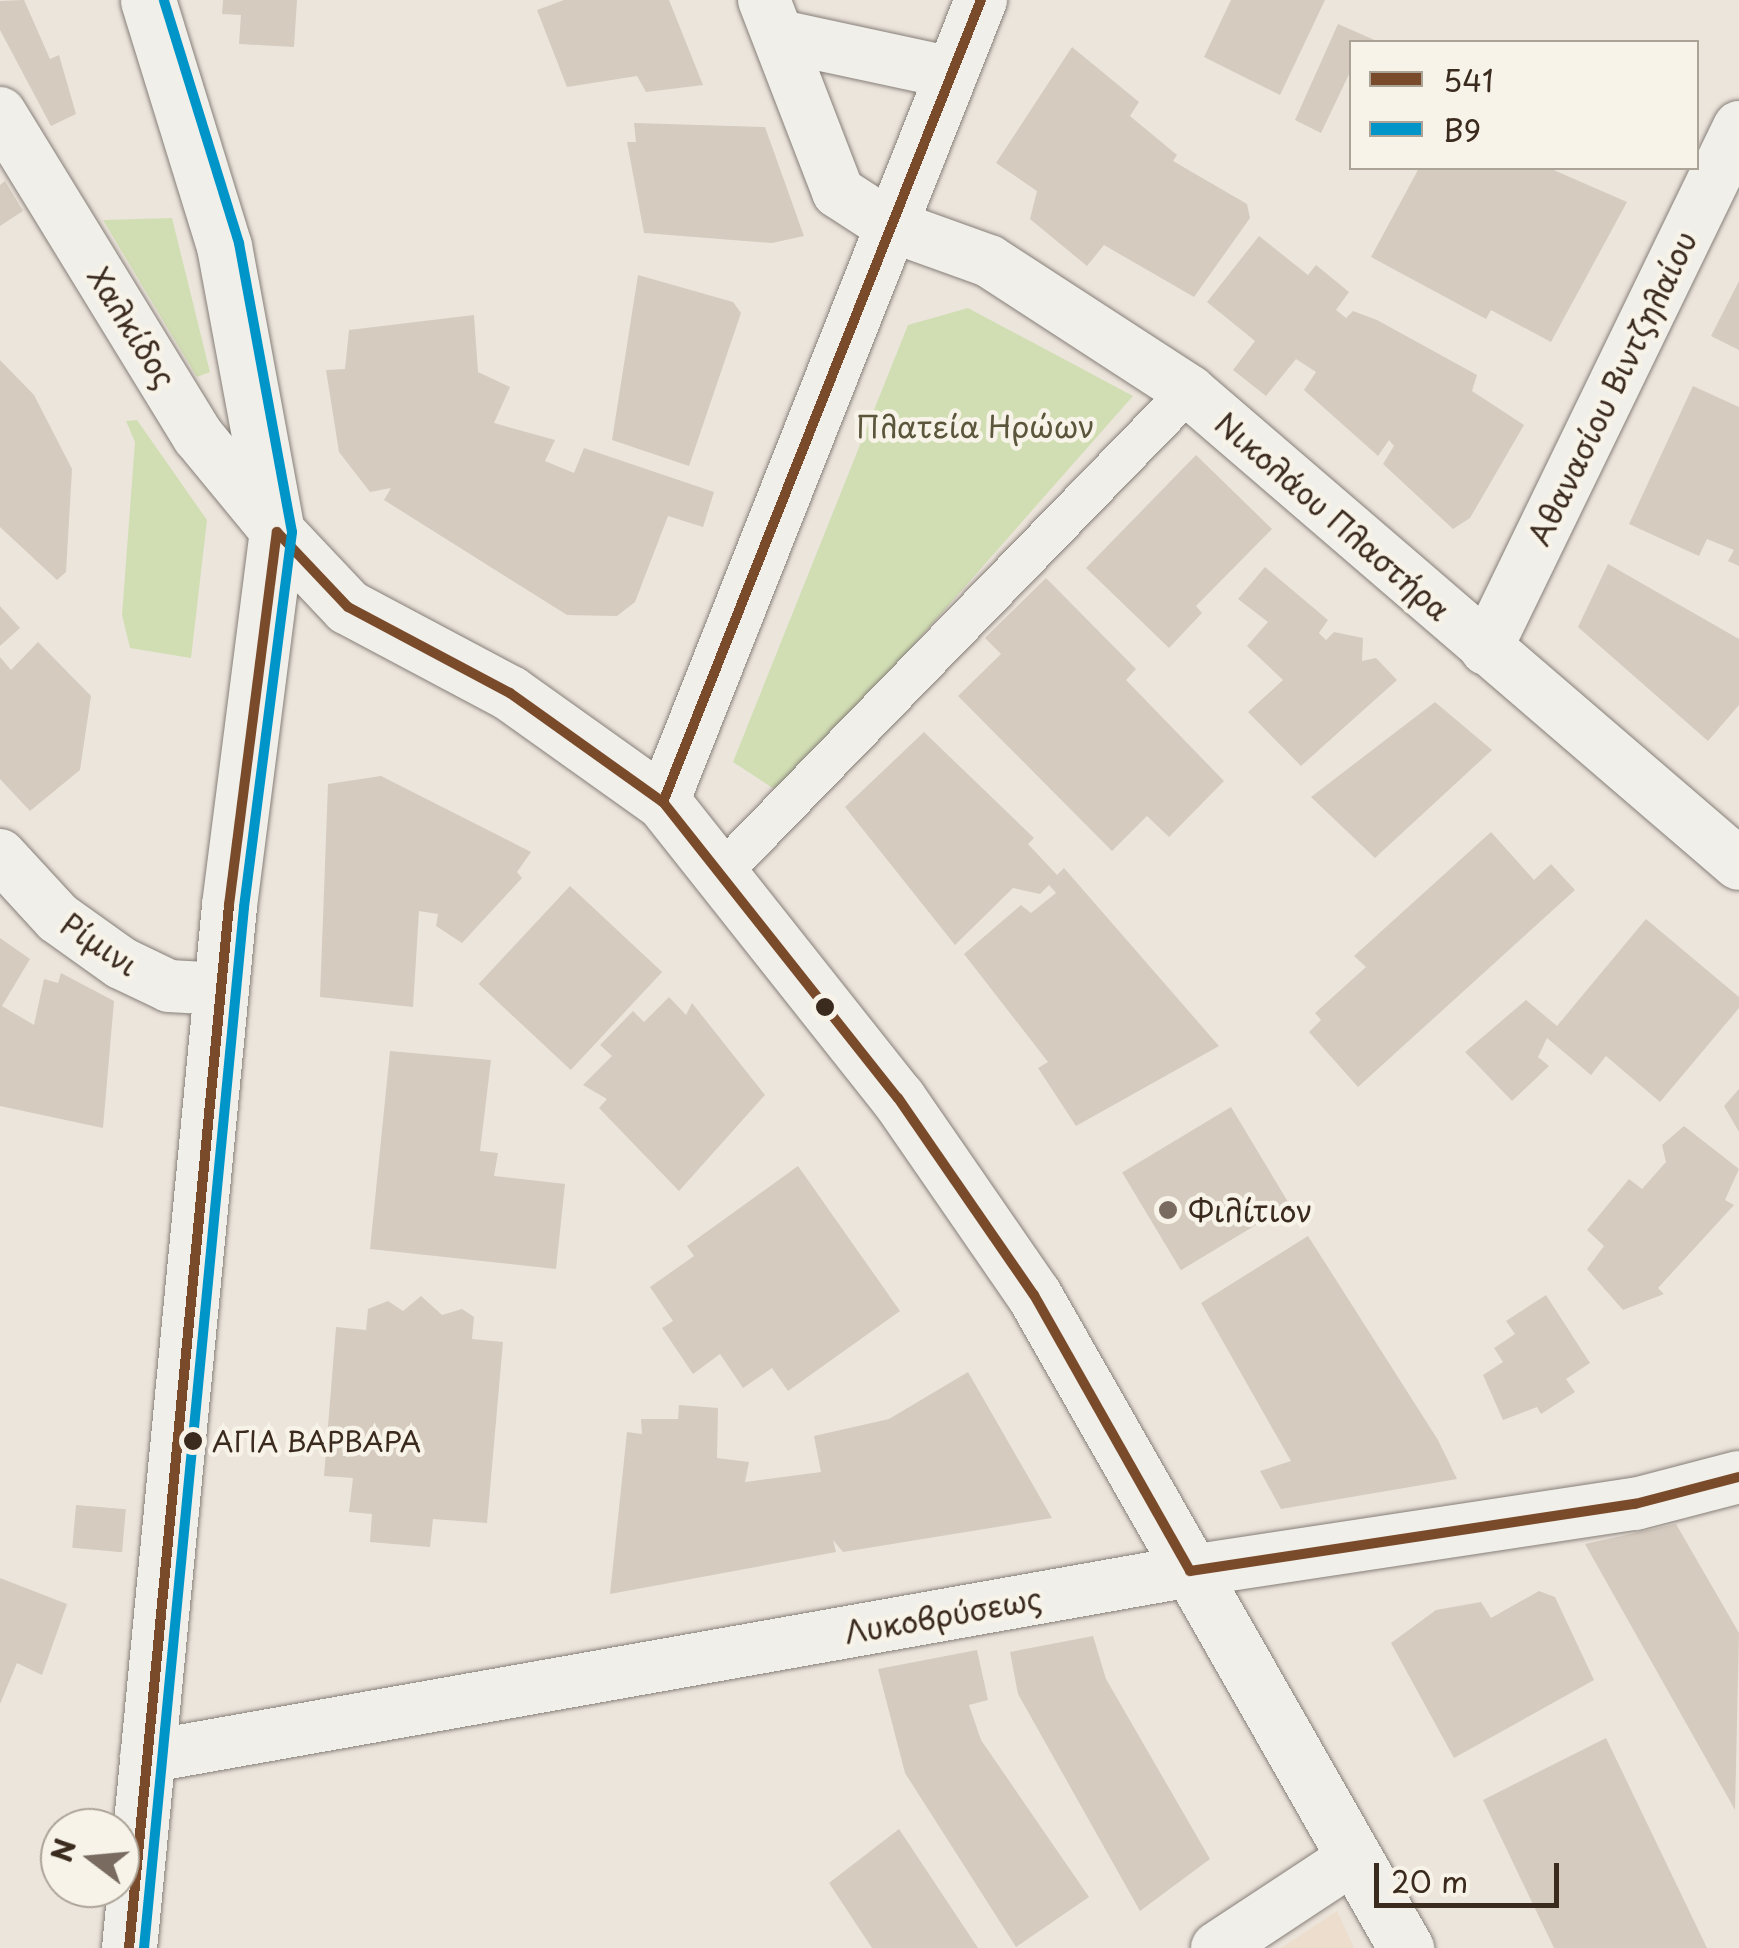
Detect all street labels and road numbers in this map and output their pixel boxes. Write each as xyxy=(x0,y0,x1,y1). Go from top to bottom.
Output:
street label: Αθανασίου Βιντζηλαίου xyxy=(1520,225,1704,551)
street label: Χαλκίδος xyxy=(81,260,183,394)
street label: Νικολάου Πλαστήρα xyxy=(1208,404,1458,628)
street label: Ρίμινι xyxy=(55,905,145,983)
street label: Λυκοβρύσεως xyxy=(841,1580,1045,1650)

